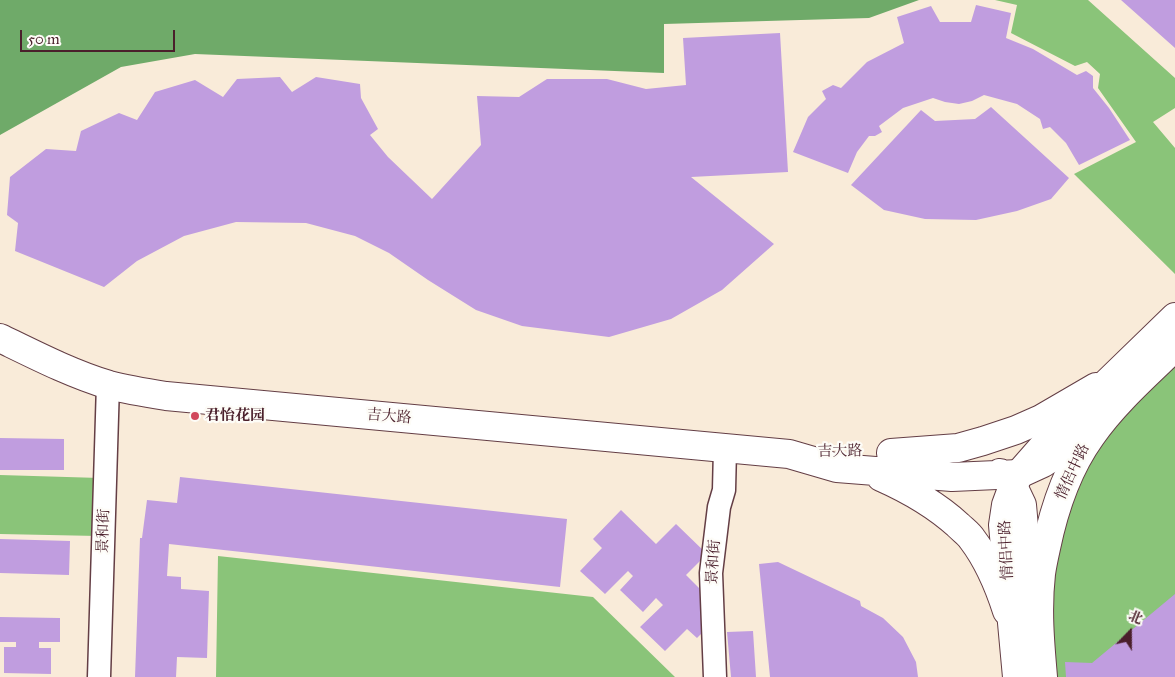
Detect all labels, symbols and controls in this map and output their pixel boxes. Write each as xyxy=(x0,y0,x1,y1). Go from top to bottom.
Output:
scale bar xyxy=(22,20,178,52)
text: 50 m xyxy=(28,30,60,48)
street label: 吉大路 xyxy=(366,406,412,428)
place label: 君怡花园 xyxy=(205,407,265,425)
marker: 君怡花园 xyxy=(189,410,201,422)
street label: 情侶中路 xyxy=(1052,441,1094,503)
street label: 吉大路 xyxy=(817,443,863,461)
street label: 景和街 xyxy=(94,508,114,554)
street label: 情侣中路 xyxy=(996,520,1018,580)
street label: 景和街 xyxy=(703,539,725,585)
north arrow xyxy=(1105,607,1155,657)
text: 北 xyxy=(1126,607,1145,628)

